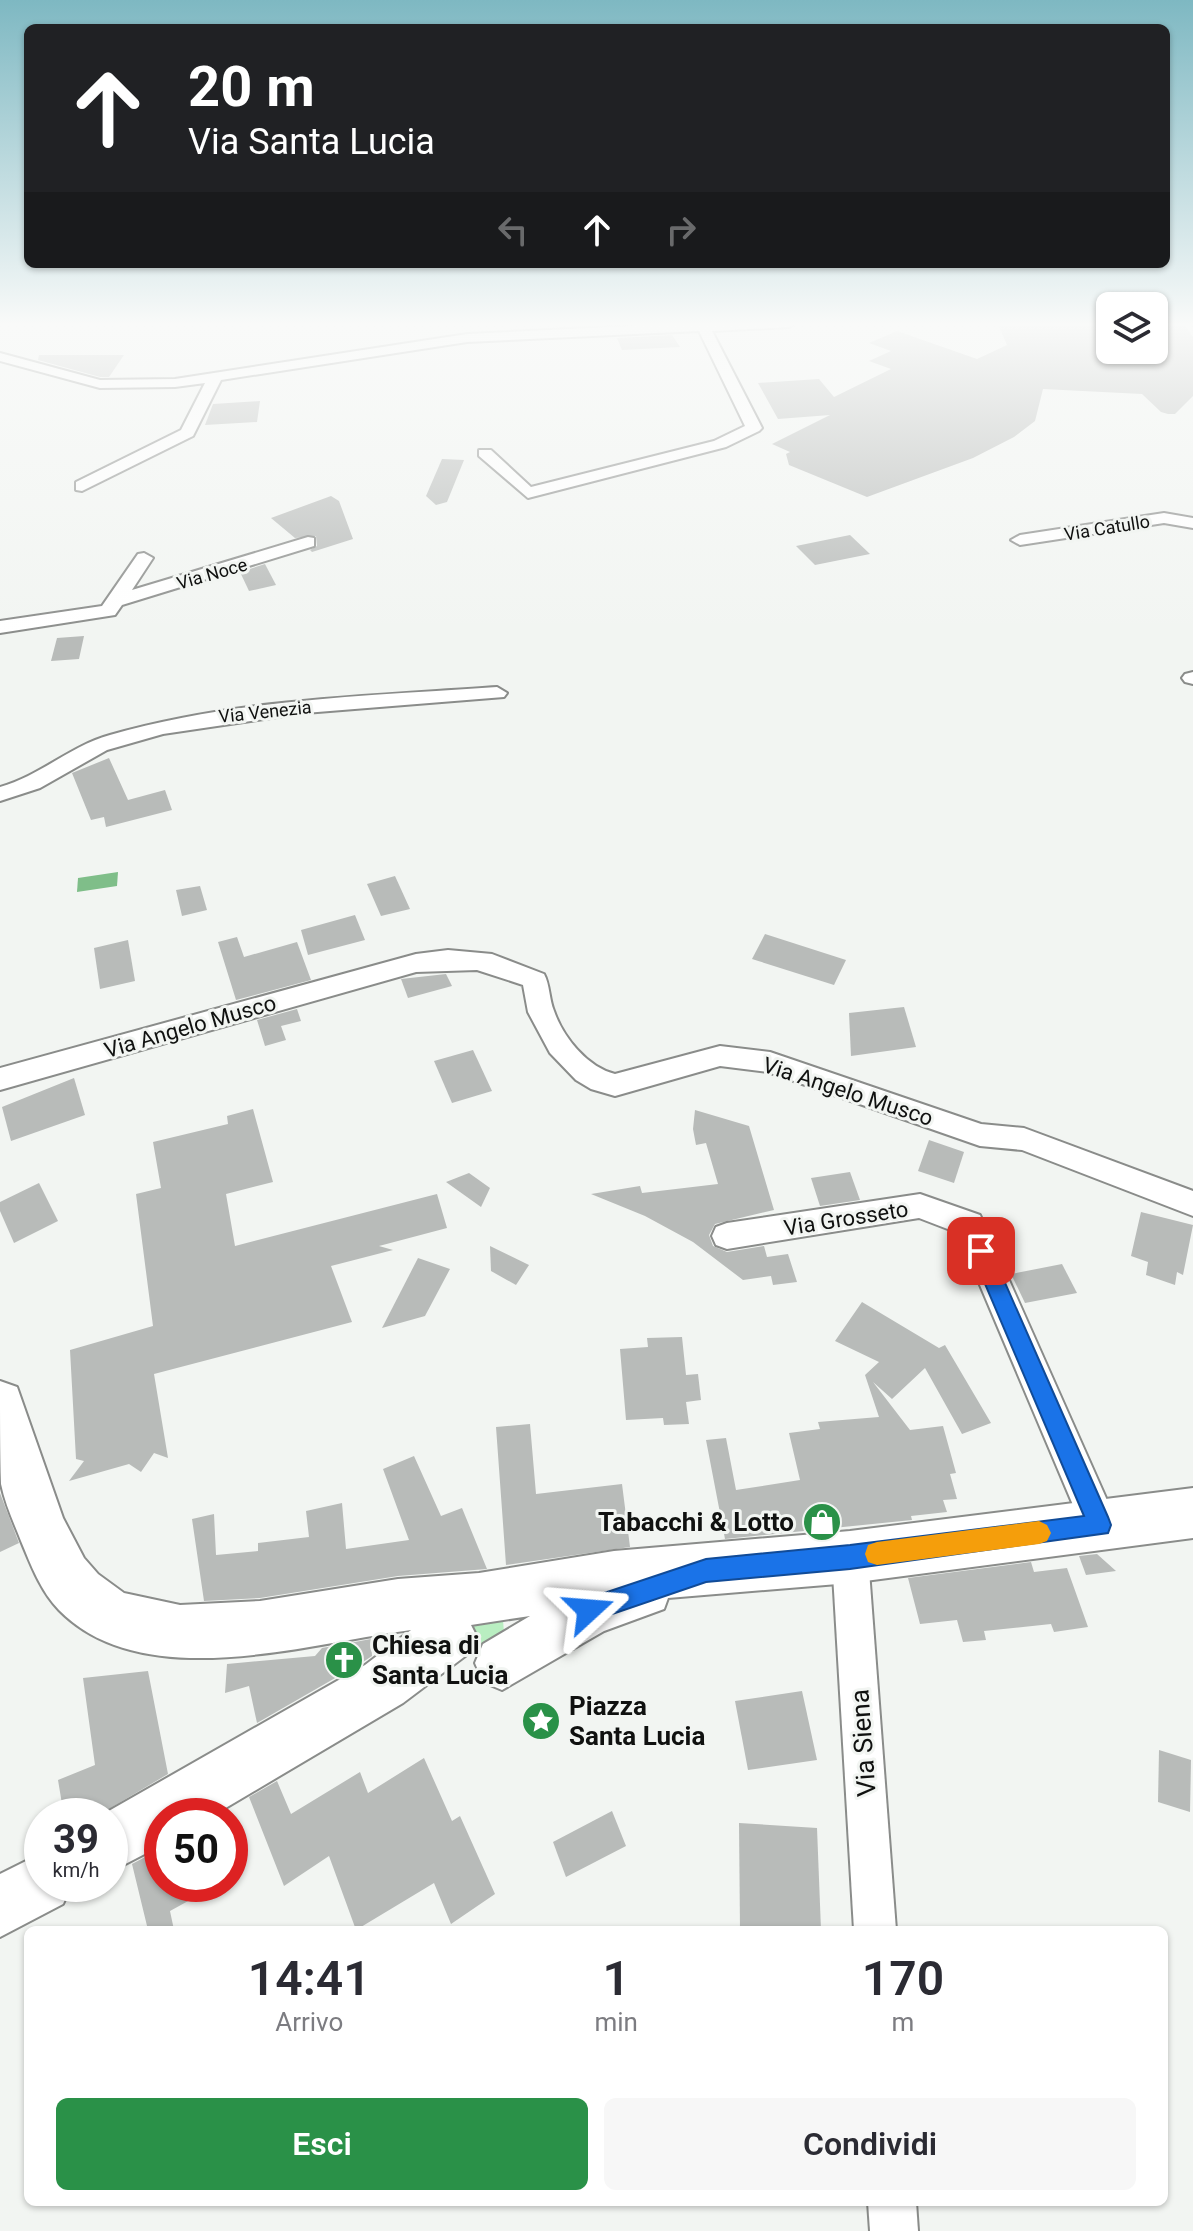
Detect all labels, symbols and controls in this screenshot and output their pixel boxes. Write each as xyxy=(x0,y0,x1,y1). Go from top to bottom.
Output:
text: 20 m xyxy=(188,54,315,120)
icon: ahead xyxy=(56,56,160,160)
text: Via Santa Lucia xyxy=(188,121,435,163)
icon: left xyxy=(491,208,535,252)
icon: ahead xyxy=(575,208,619,252)
icon: right xyxy=(659,208,703,252)
map controls xyxy=(1096,292,1168,364)
button: layers xyxy=(1096,292,1168,364)
street label: Via Catullo xyxy=(1063,510,1151,545)
street label: Via Noce xyxy=(174,553,249,594)
street label: Via Venezia xyxy=(217,696,312,727)
street label: Via Angelo Musco xyxy=(101,990,279,1063)
street label: Via Angelo Musco xyxy=(760,1052,936,1131)
street label: Via Grosseto xyxy=(782,1196,910,1241)
pin xyxy=(947,1217,1015,1285)
icon: arrive xyxy=(959,1229,1003,1273)
shop icon: Tabacchi & Lotto xyxy=(801,1501,843,1543)
place label: Tabacchi & Lotto xyxy=(598,1507,794,1537)
position arrow xyxy=(547,1568,631,1652)
place label: Chiesa di Santa Lucia xyxy=(372,1630,508,1690)
church icon: Chiesa di Santa Lucia xyxy=(323,1639,365,1681)
street label: Via Siena xyxy=(844,1688,882,1798)
place label: Piazza Santa Lucia xyxy=(569,1691,705,1751)
place icon: Piazza Santa Lucia xyxy=(520,1700,562,1742)
speed limit sign: 50 xyxy=(144,1798,248,1902)
text: 39 xyxy=(53,1816,99,1863)
text: km/h xyxy=(53,1858,99,1882)
text: 14:41 xyxy=(248,1950,371,2007)
text: 1 xyxy=(603,1950,630,2007)
text: 170 xyxy=(862,1950,944,2007)
text: Arrivo xyxy=(275,2007,343,2037)
text: min xyxy=(594,2007,638,2037)
text: m xyxy=(892,2007,914,2037)
button: Esci xyxy=(56,2098,588,2190)
button: Condividi xyxy=(604,2098,1136,2190)

